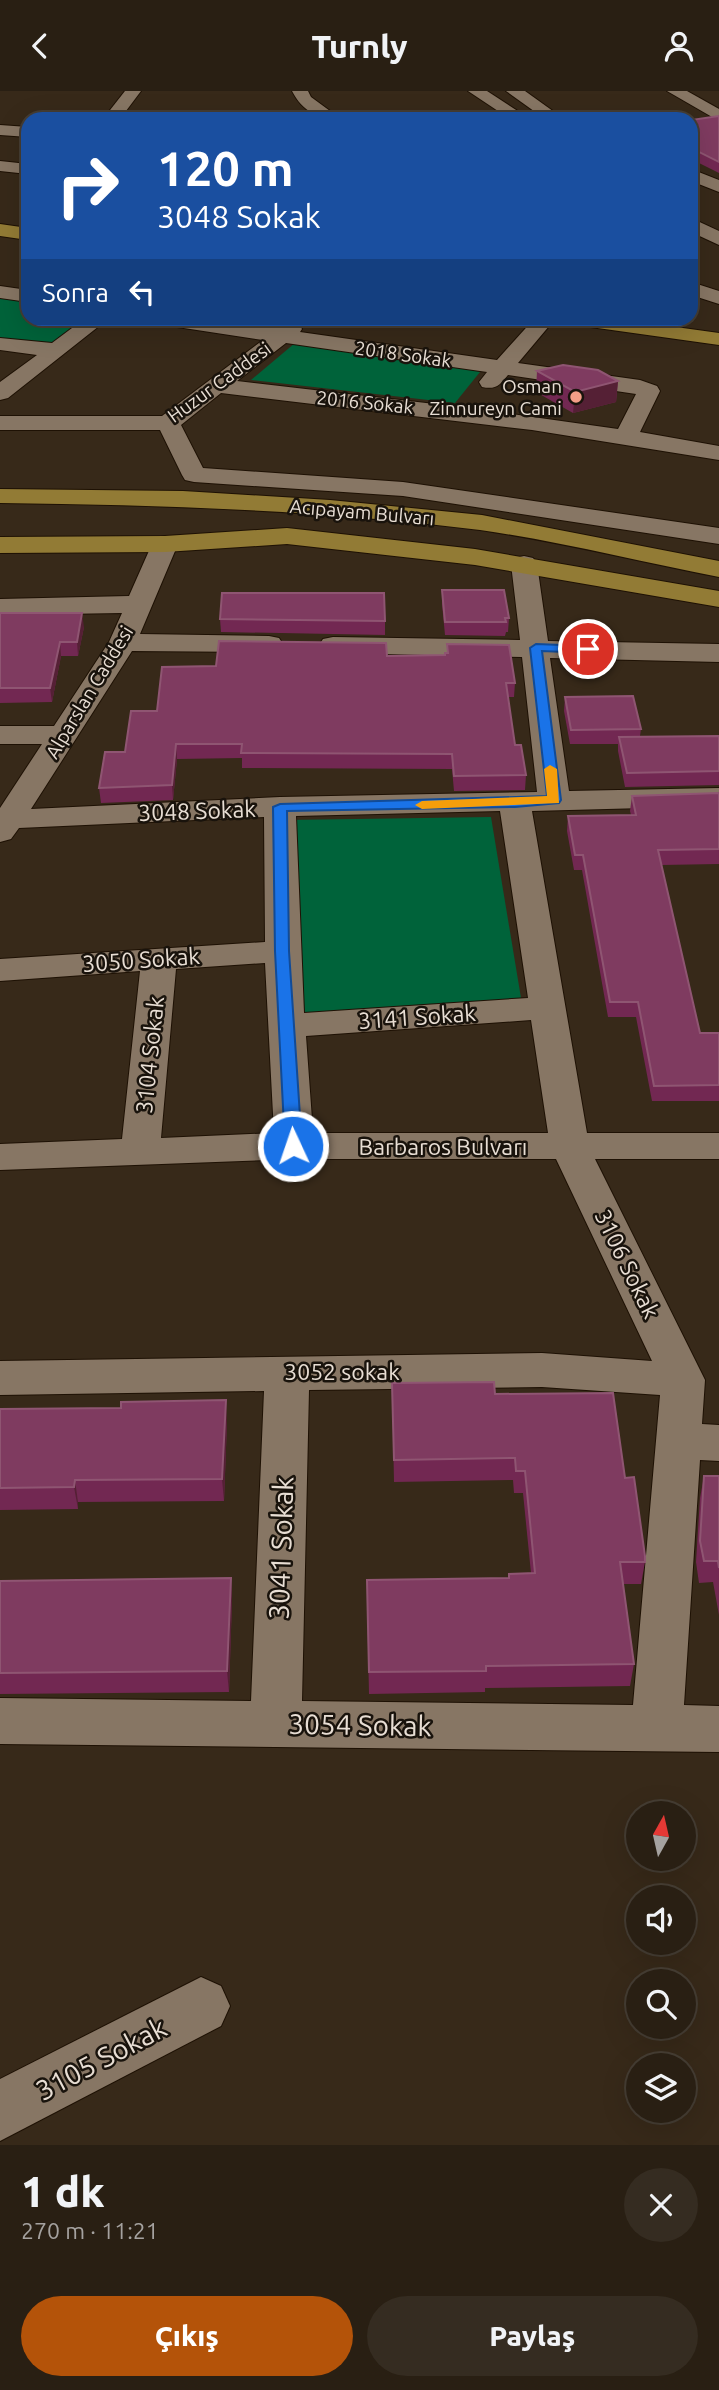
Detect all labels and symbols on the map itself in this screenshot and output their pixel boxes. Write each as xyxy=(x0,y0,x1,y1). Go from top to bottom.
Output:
street label: 2018 Sokak xyxy=(353,336,453,372)
street label: Huzur Caddesi xyxy=(163,337,275,427)
place label: Osman Zinnureyn Cami xyxy=(429,375,562,419)
street label: 2016 Sokak xyxy=(315,386,415,418)
marker: Osman Zinnureyn Cami xyxy=(568,389,584,405)
street label: Acıpayam Bulvarı xyxy=(289,495,435,529)
pin xyxy=(558,619,618,679)
street label: Alparslan Caddesi xyxy=(41,622,137,762)
street label: 3048 Sokak xyxy=(138,796,257,825)
street label: 3050 Sokak xyxy=(81,943,201,976)
street label: 3104 Sokak xyxy=(131,995,168,1115)
street label: 3141 Sokak xyxy=(357,1000,477,1033)
position arrow xyxy=(256,1109,330,1183)
street label: Barbaros Bulvarı xyxy=(359,1134,527,1159)
street label: 3106 Sokak xyxy=(590,1205,665,1322)
street label: 3052 sokak xyxy=(284,1359,400,1384)
street label: 3041 Sokak xyxy=(263,1476,298,1620)
street label: 3054 Sokak xyxy=(288,1708,432,1741)
north arrow xyxy=(626,1801,696,1871)
street label: 3105 Sokak xyxy=(30,2011,171,2106)

